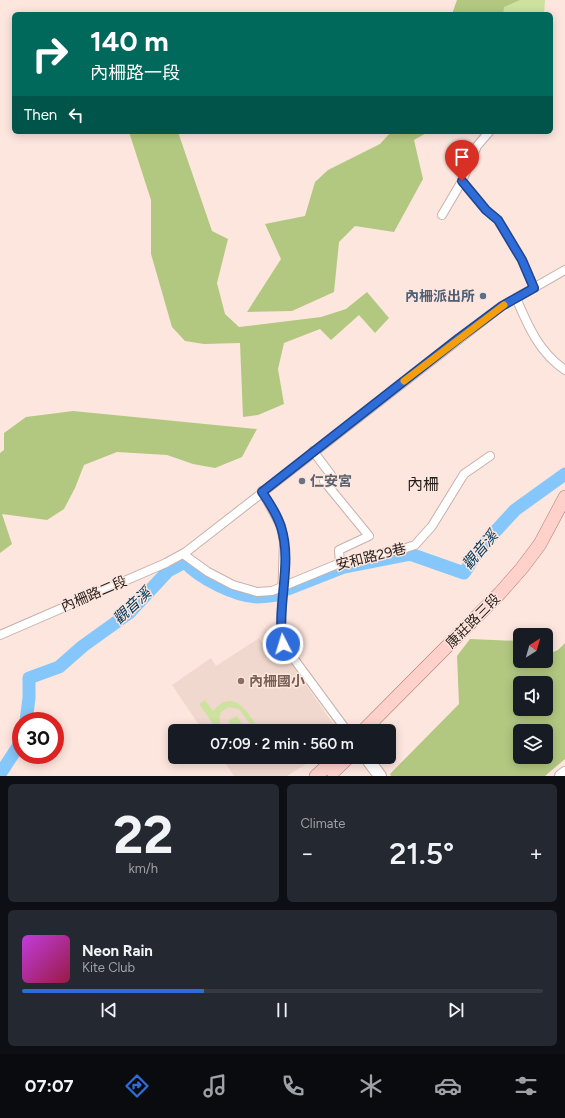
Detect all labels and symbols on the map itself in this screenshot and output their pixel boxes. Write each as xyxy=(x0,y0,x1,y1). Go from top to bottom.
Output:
pin xyxy=(445,140,479,181)
place label: 內柵派出所 xyxy=(405,288,475,305)
marker: 內柵派出所 xyxy=(478,291,488,301)
place label: 仁安宮 xyxy=(310,473,352,490)
district label: 內柵 xyxy=(407,475,439,494)
marker: 仁安宮 xyxy=(297,476,307,486)
water label: 觀音溪 xyxy=(459,525,503,573)
street label: 安和路29巷 xyxy=(334,540,408,574)
street label: 內柵路二段 xyxy=(58,573,130,615)
water label: 觀音溪 xyxy=(109,583,156,628)
street label: 康莊路三段 xyxy=(442,590,504,652)
position arrow xyxy=(262,623,304,665)
north arrow xyxy=(513,628,553,668)
place label: 內柵國小 xyxy=(249,673,305,690)
marker: 內柵國小 xyxy=(236,676,246,686)
speed limit sign: 30 xyxy=(12,712,64,764)

